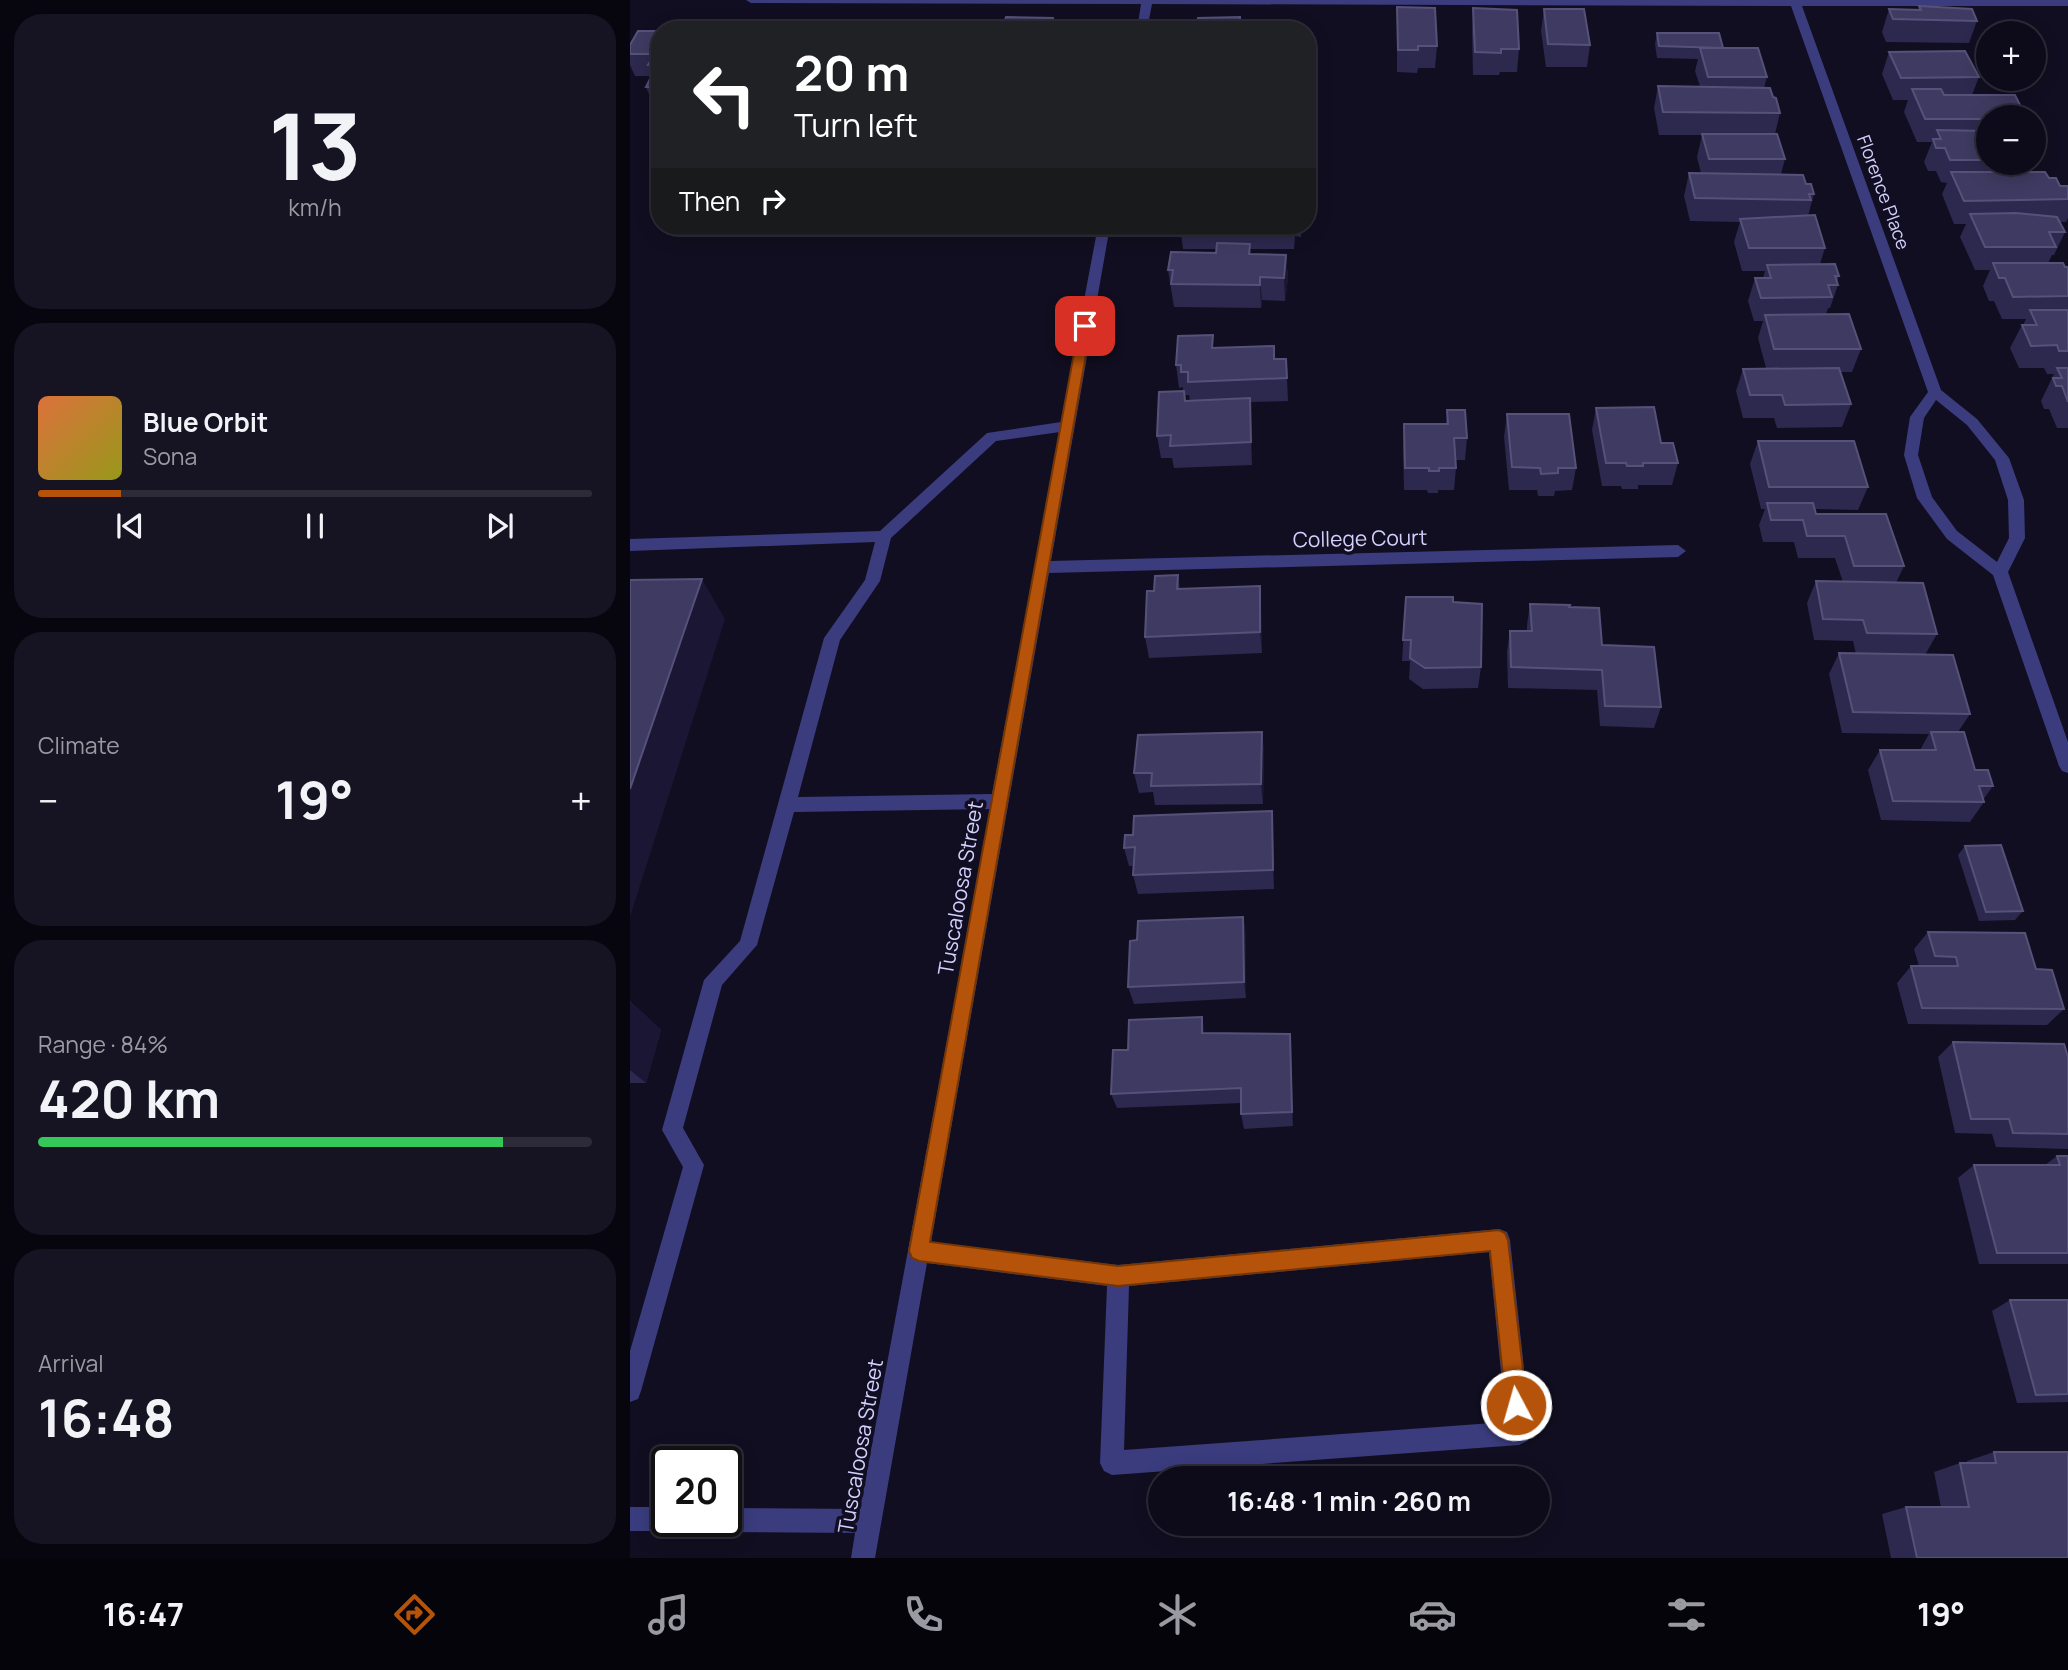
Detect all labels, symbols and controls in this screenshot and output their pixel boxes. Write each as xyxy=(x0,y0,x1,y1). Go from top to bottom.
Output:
map controls xyxy=(1976,21,2046,175)
button: + xyxy=(1976,21,2046,91)
text: 20 m xyxy=(794,39,909,106)
icon: left xyxy=(679,49,770,140)
text: 13 xyxy=(269,83,361,207)
text: Turn left xyxy=(794,103,918,147)
button: − xyxy=(1976,105,2046,175)
street label: Florence Place xyxy=(1852,131,1916,253)
icon: right xyxy=(754,182,792,220)
text: Then xyxy=(679,183,740,219)
text: km/h xyxy=(288,191,342,223)
pin xyxy=(1055,296,1115,356)
icon: arrive xyxy=(1066,307,1104,345)
text: Blue Orbit xyxy=(143,404,268,440)
text: Sona xyxy=(143,440,197,472)
icon: previous xyxy=(111,507,149,545)
icon: pause xyxy=(296,507,334,545)
icon: next xyxy=(481,507,519,545)
street label: College Court xyxy=(1293,523,1427,553)
text: Climate xyxy=(38,729,120,761)
text: 19° xyxy=(275,764,354,835)
text: − xyxy=(38,774,59,826)
text: + xyxy=(570,774,592,826)
street label: Tuscaloosa Street xyxy=(931,799,989,977)
text: Range · 84% xyxy=(38,1028,168,1060)
text: 420 km xyxy=(38,1063,220,1134)
text: Arrival xyxy=(38,1347,104,1379)
street label: Tuscaloosa Street xyxy=(831,1357,889,1535)
position arrow xyxy=(1479,1368,1553,1442)
text: 16:48 xyxy=(38,1382,174,1453)
speed limit sign: 20 xyxy=(651,1446,742,1537)
text: 16:48 · 1 min · 260 m xyxy=(1227,1483,1471,1519)
icon: directions xyxy=(390,1590,439,1639)
icon: music xyxy=(644,1590,693,1639)
icon: phone xyxy=(899,1590,948,1639)
icon: climate xyxy=(1153,1590,1202,1639)
icon: car xyxy=(1408,1590,1457,1639)
icon: filters xyxy=(1662,1590,1711,1639)
text: 16:47 xyxy=(103,1592,184,1636)
text: 19° xyxy=(1917,1592,1965,1636)

